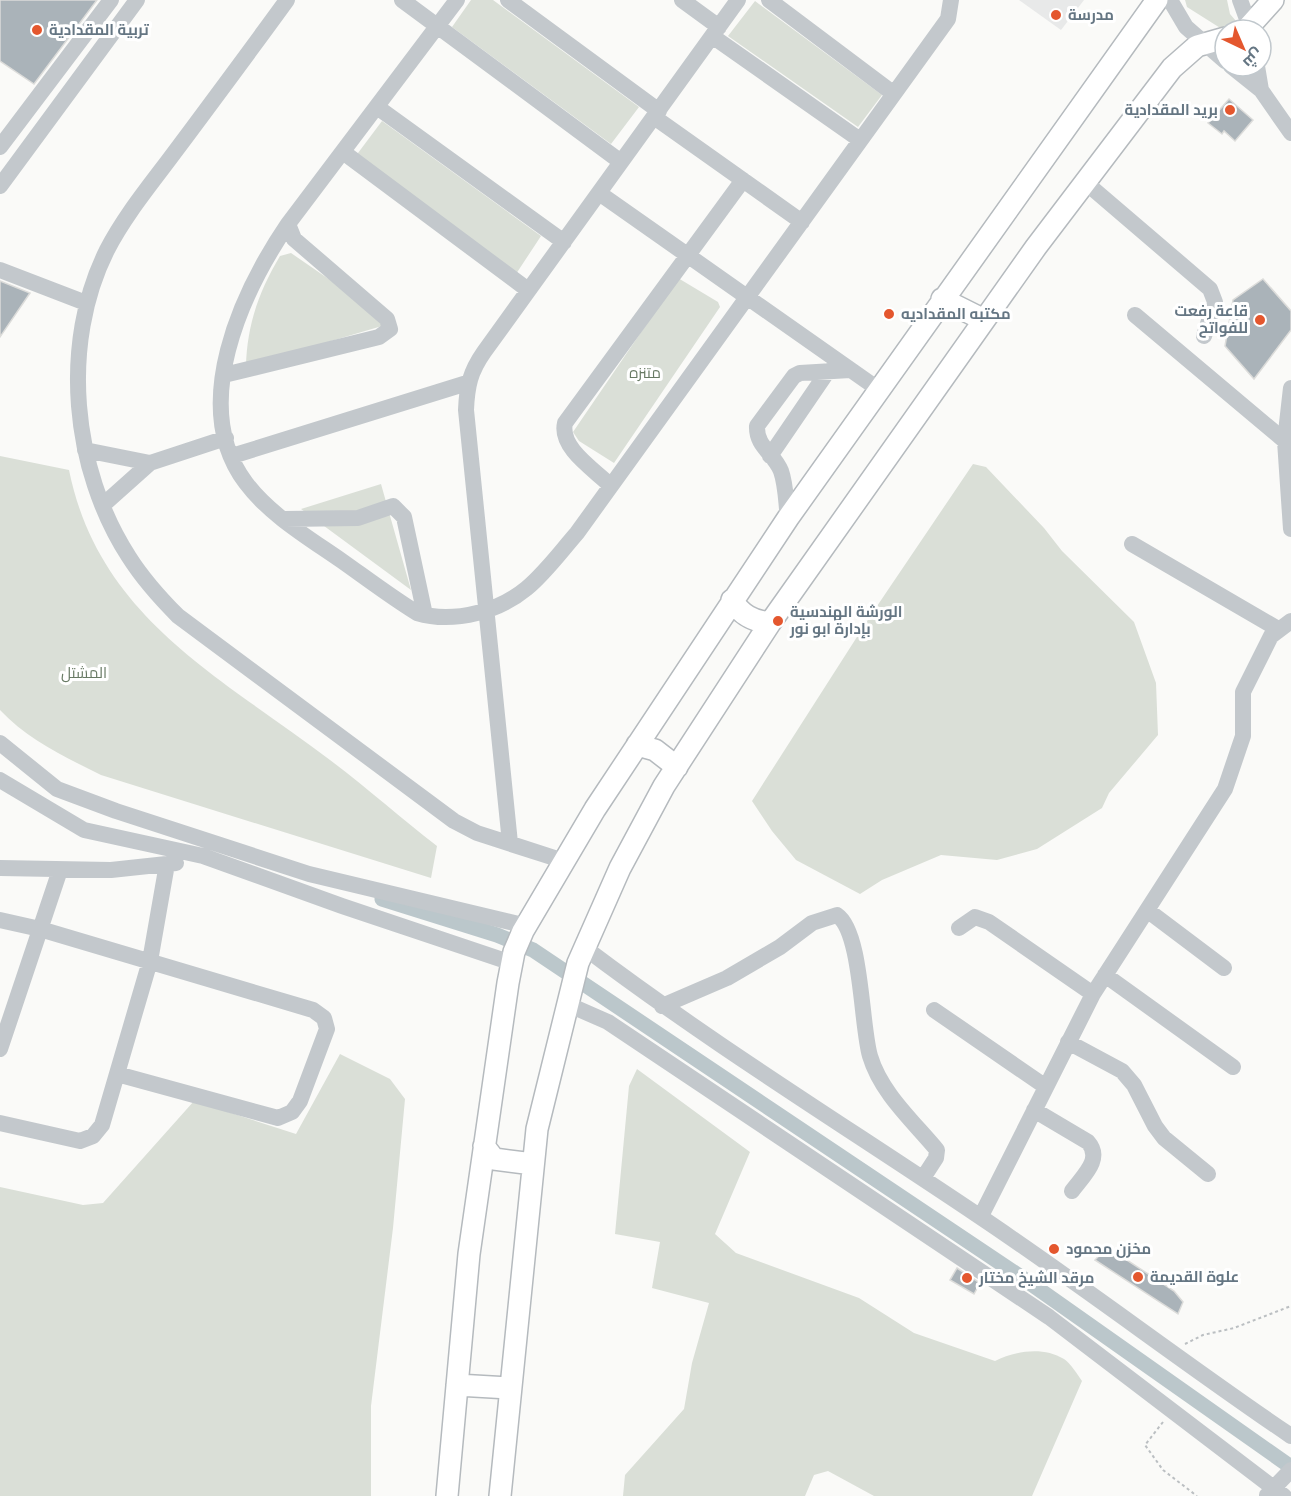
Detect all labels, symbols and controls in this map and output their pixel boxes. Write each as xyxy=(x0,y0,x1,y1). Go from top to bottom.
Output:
place label: مدرسة xyxy=(1068,6,1114,24)
marker: مدرسة xyxy=(1049,8,1063,22)
north arrow xyxy=(1213,18,1273,78)
place label: تربية المقدادية xyxy=(49,21,149,39)
marker: تربية المقدادية xyxy=(30,23,44,37)
text: ش xyxy=(1239,44,1267,72)
place label: بريد المقدادية xyxy=(1125,101,1218,119)
marker: بريد المقدادية xyxy=(1223,103,1237,117)
place label: قاعة رفعت للفواتح xyxy=(1174,302,1248,338)
place label: مكتبه المقداديه xyxy=(901,305,1011,322)
marker: مكتبه المقداديه xyxy=(882,307,896,321)
marker: قاعة رفعت للفواتح xyxy=(1253,313,1267,327)
park label: متنزه xyxy=(629,364,661,382)
place label: الورشة الهندسية بإدارة ابو نور xyxy=(789,603,902,639)
marker: الورشة الهندسية بإدارة ابو نور xyxy=(771,614,785,628)
park label: المشتل xyxy=(61,664,107,683)
place label: مخزن محمود xyxy=(1066,1240,1151,1258)
marker: مخزن محمود xyxy=(1047,1242,1061,1256)
place label: علوة القديمة xyxy=(1150,1268,1239,1286)
place label: مرقد الشيخ مختار xyxy=(978,1269,1094,1288)
marker: علوة القديمة xyxy=(1131,1270,1145,1284)
marker: مرقد الشيخ مختار xyxy=(960,1271,974,1285)

